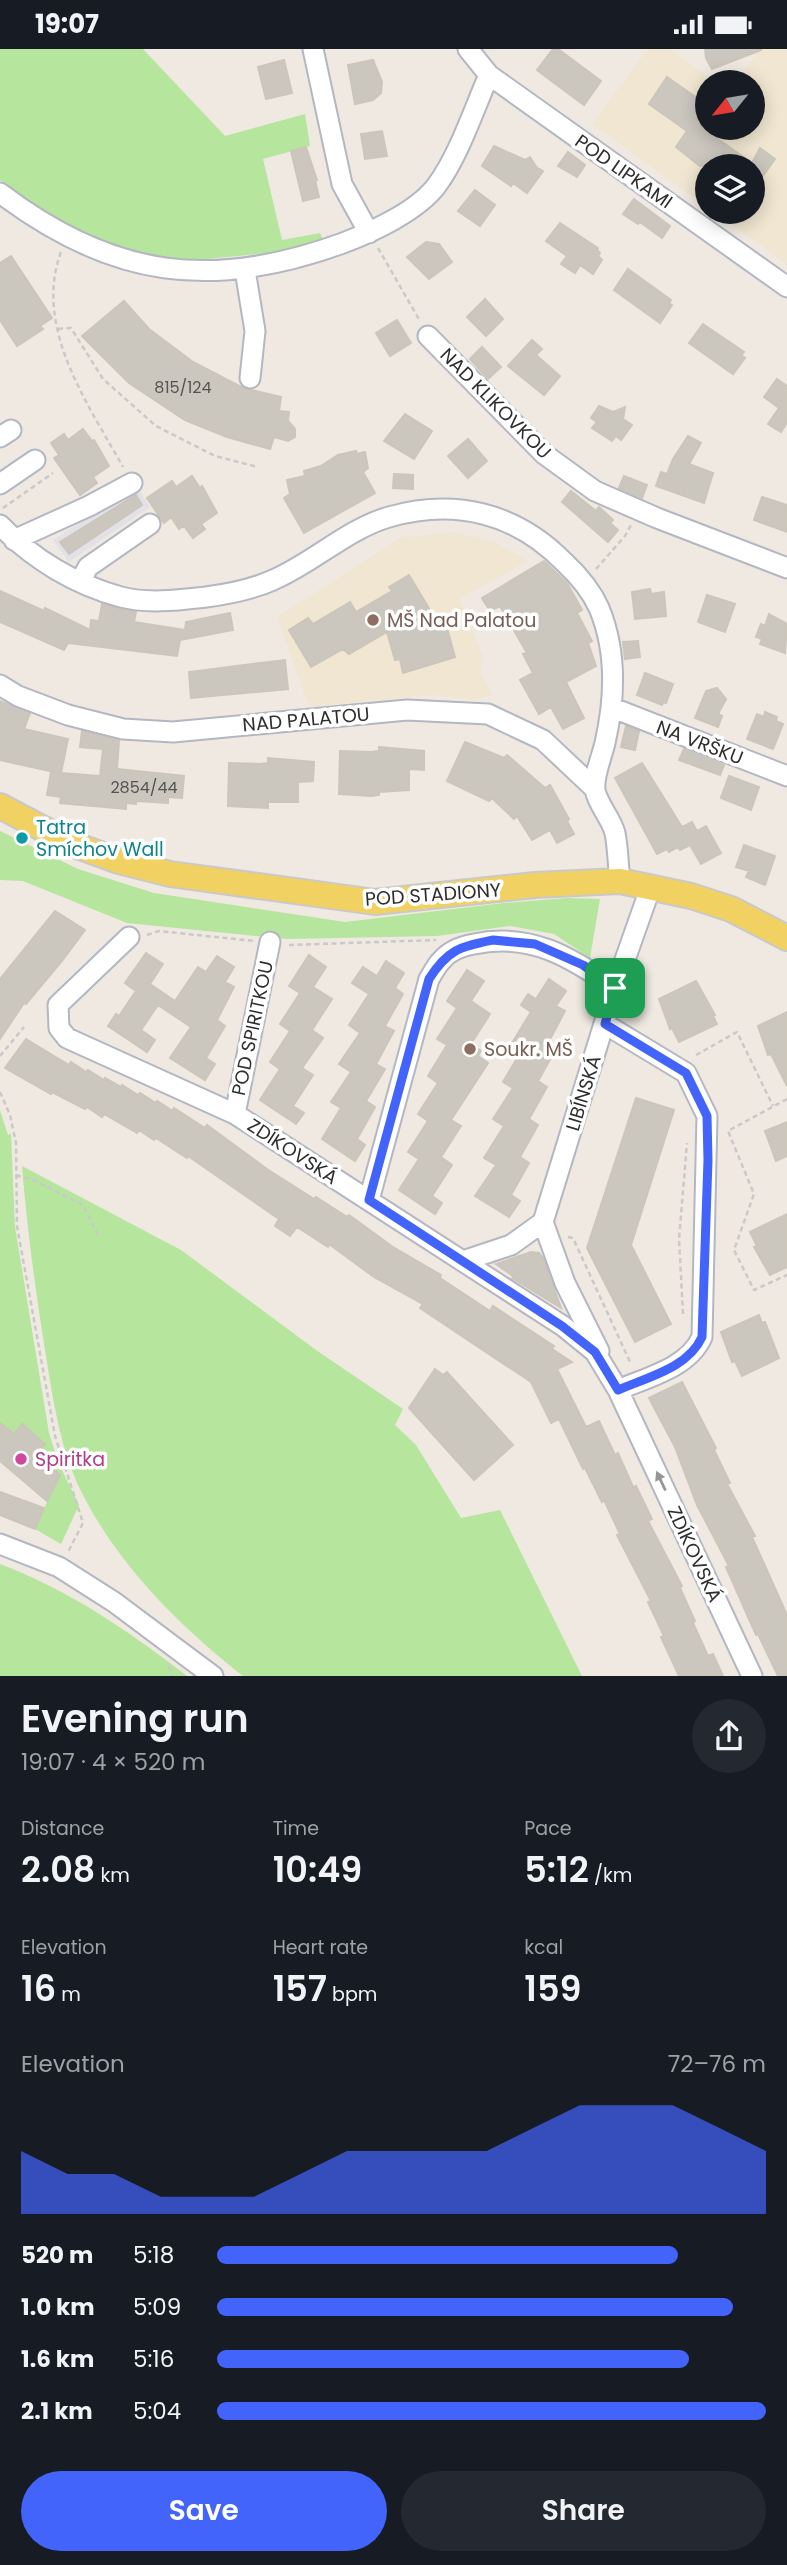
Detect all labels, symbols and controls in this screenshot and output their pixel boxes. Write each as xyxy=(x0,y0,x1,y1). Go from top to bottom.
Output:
text: 19:07 xyxy=(35,6,99,42)
north arrow xyxy=(695,70,765,140)
map controls xyxy=(695,70,765,224)
street label: POD LIPKAMI xyxy=(569,128,678,215)
button: layers xyxy=(695,154,765,224)
street label: NAD KLIKOVKOU xyxy=(434,342,557,465)
house number: 815/124 xyxy=(154,376,212,399)
place label: MŠ Nad Palatou xyxy=(387,607,536,634)
marker: MŠ Nad Palatou xyxy=(365,612,381,628)
street label: NAD PALATOU xyxy=(241,700,371,739)
street label: NA VRŠKU xyxy=(653,714,747,771)
house number: 2854/44 xyxy=(110,776,178,799)
place label: Tatra Smíchov Wall xyxy=(36,814,164,863)
marker: Tatra Smíchov Wall xyxy=(14,830,30,846)
street label: POD STADIONY xyxy=(364,876,502,913)
street label: POD SPIRITKOU xyxy=(225,958,280,1098)
pin xyxy=(585,958,645,1018)
icon: arrive xyxy=(596,969,634,1007)
place label: Soukr. MŠ xyxy=(484,1036,573,1063)
marker: Soukr. MŠ xyxy=(462,1041,478,1057)
street label: LIBÍNSKÁ xyxy=(559,1052,608,1134)
street label: ZDÍKOVSKÁ xyxy=(242,1112,343,1191)
place label: Spiritka xyxy=(35,1446,105,1473)
marker: Spiritka xyxy=(13,1451,29,1467)
one-way arrow xyxy=(655,1471,667,1491)
street label: ZDÍKOVSKÁ xyxy=(661,1502,729,1607)
text: Evening run xyxy=(21,1692,249,1745)
button: share xyxy=(692,1699,766,1773)
text: 19:07 · 4 × 520 m xyxy=(21,1746,205,1778)
text: Distance xyxy=(21,1815,104,1842)
text: Time xyxy=(273,1815,319,1842)
text: Pace xyxy=(524,1815,572,1842)
text: 2.08 xyxy=(21,1845,95,1894)
text: 10:49 xyxy=(273,1845,362,1894)
text: 5:12 xyxy=(524,1845,589,1894)
text: km xyxy=(95,1862,130,1889)
text: /km xyxy=(589,1862,632,1889)
text: Elevation xyxy=(21,1934,107,1961)
text: Heart rate xyxy=(273,1934,368,1961)
text: kcal xyxy=(524,1934,563,1961)
text: 16 xyxy=(21,1964,56,2013)
text: 157 xyxy=(273,1964,327,2013)
text: 159 xyxy=(524,1964,581,2013)
text: m xyxy=(56,1981,81,2008)
text: bpm xyxy=(327,1981,377,2008)
text: Elevation xyxy=(21,2048,125,2080)
text: 72–76 m xyxy=(668,2048,766,2080)
text: 520 m xyxy=(21,2239,93,2271)
text: 5:18 xyxy=(133,2239,174,2271)
text: 1.0 km xyxy=(21,2291,95,2323)
text: 5:09 xyxy=(133,2291,181,2323)
text: 1.6 km xyxy=(21,2343,94,2375)
text: 5:16 xyxy=(133,2343,174,2375)
text: 2.1 km xyxy=(21,2395,93,2427)
text: 5:04 xyxy=(133,2395,181,2427)
button: Save xyxy=(21,2471,387,2551)
button: Share xyxy=(401,2471,766,2551)

